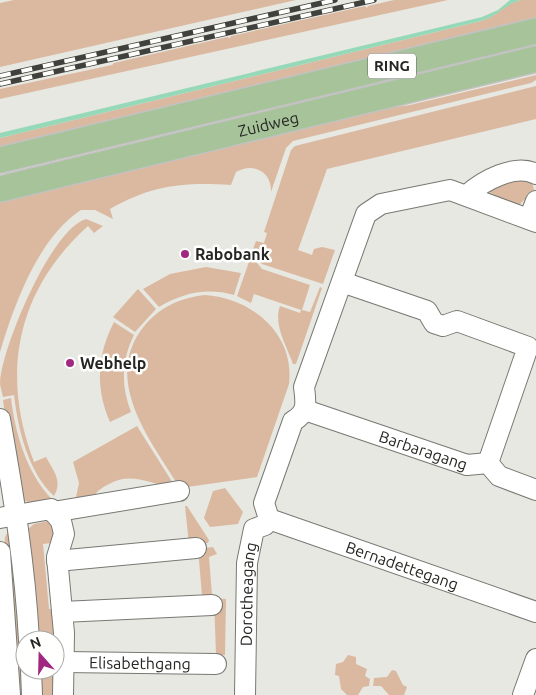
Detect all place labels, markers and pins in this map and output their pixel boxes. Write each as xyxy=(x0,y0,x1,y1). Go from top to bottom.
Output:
place label: Rabobank xyxy=(195,245,270,263)
marker: Rabobank xyxy=(179,248,191,260)
place label: Webhelp xyxy=(80,354,146,372)
marker: Webhelp xyxy=(64,357,76,369)

